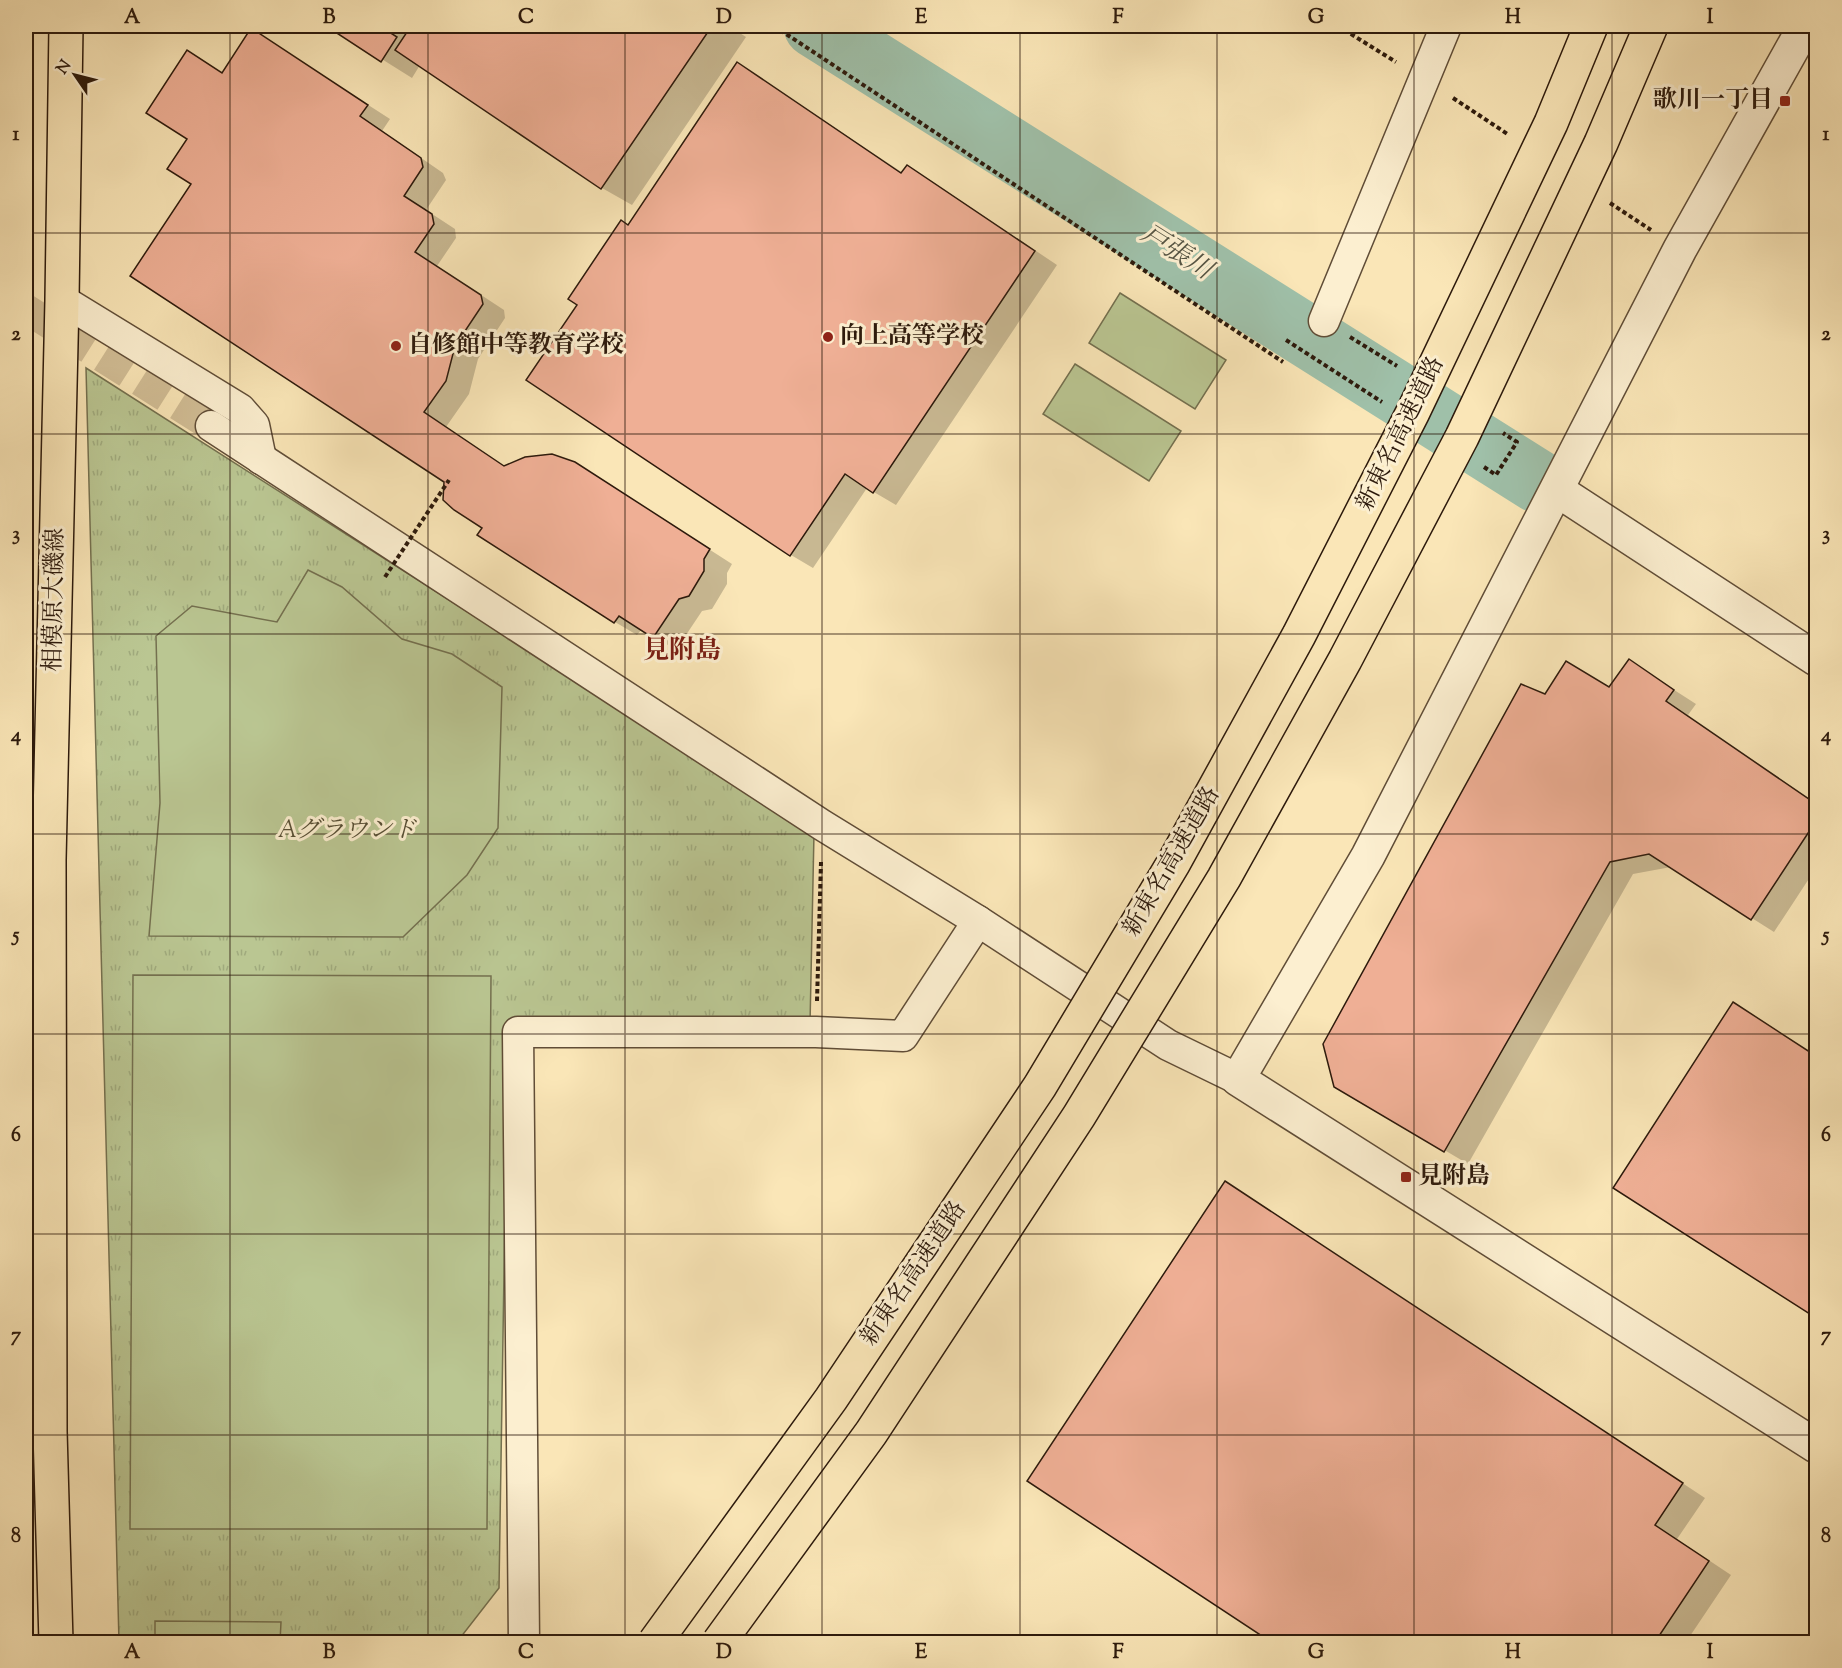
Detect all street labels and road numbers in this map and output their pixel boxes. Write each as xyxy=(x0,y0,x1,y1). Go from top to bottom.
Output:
street label: 新東名高速道路 xyxy=(1349,351,1453,517)
street label: 相模原大磯線 xyxy=(37,528,73,672)
street label: 新東名高速道路 xyxy=(1115,781,1229,943)
street label: 新東名高速道路 xyxy=(853,1195,975,1353)

